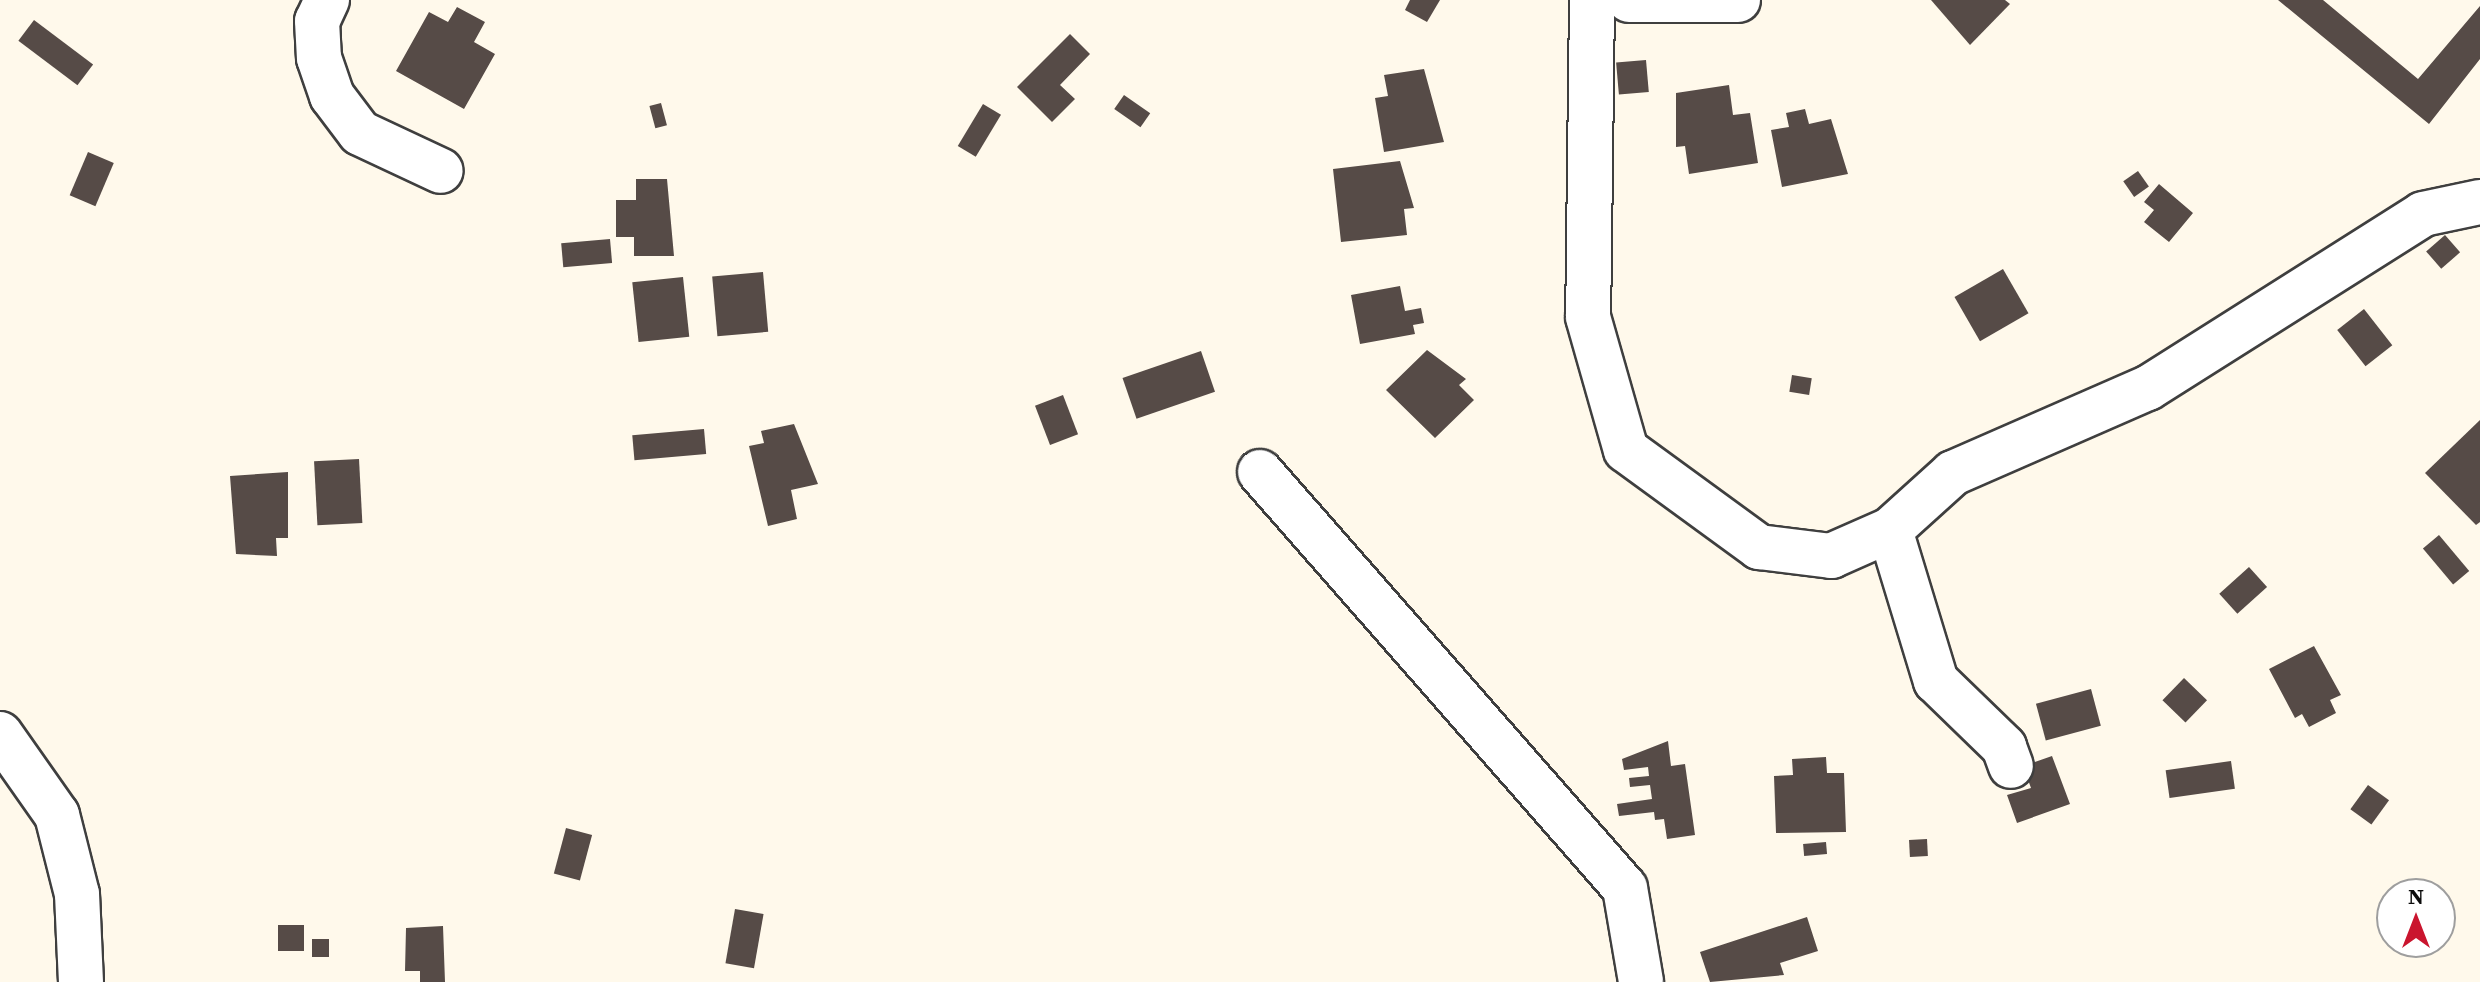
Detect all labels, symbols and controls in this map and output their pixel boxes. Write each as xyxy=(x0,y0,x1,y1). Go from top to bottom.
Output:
north arrow xyxy=(2376,878,2456,958)
text: N xyxy=(2408,881,2424,911)

